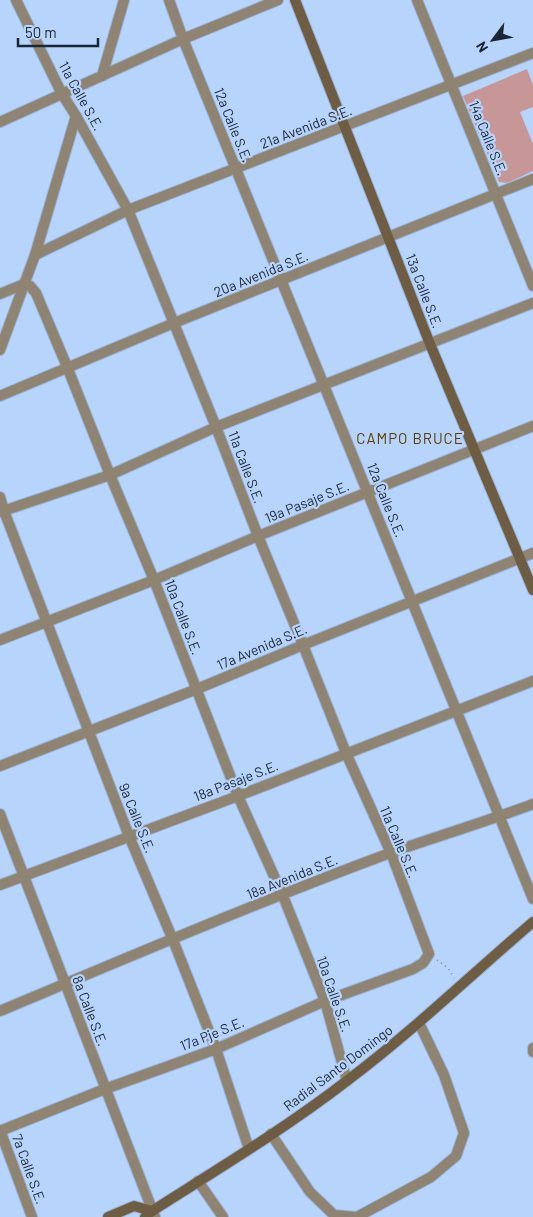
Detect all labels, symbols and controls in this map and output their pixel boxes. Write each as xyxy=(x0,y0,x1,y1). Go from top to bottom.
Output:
scale bar xyxy=(18,15,98,47)
north arrow xyxy=(468,15,518,65)
text: 50 m xyxy=(25,23,57,41)
text: N xyxy=(472,39,491,56)
street label: 11a Calle S.E. xyxy=(56,58,107,133)
street label: 12a Calle S.E. xyxy=(211,85,256,165)
street label: 14a Calle S.E. xyxy=(466,98,511,178)
street label: 21a Avenida S.E. xyxy=(257,101,354,152)
street label: 20a Avenida S.E. xyxy=(211,247,310,300)
street label: 13a Calle S.E. xyxy=(402,251,446,331)
street label: 11a Calle S.E. xyxy=(225,428,268,505)
district label: CAMPO BRUCE xyxy=(356,429,464,447)
street label: 12a Calle S.E. xyxy=(364,460,409,540)
street label: 19a Pasaje S.E. xyxy=(262,477,351,526)
street label: 10a Calle S.E. xyxy=(161,577,206,657)
street label: 17a Avenida S.E. xyxy=(214,620,309,673)
street label: 18a Pasaje S.E. xyxy=(191,757,281,804)
street label: 9a Calle S.E. xyxy=(116,780,159,855)
street label: 11a Calle S.E. xyxy=(377,803,422,880)
street label: 18a Avenida S.E. xyxy=(244,850,340,903)
street label: 10a Calle S.E. xyxy=(314,954,355,1034)
street label: 8a Calle S.E. xyxy=(69,973,112,1048)
street label: 17a Pje S.E. xyxy=(177,1013,246,1054)
street label: Radial Santo Domingo xyxy=(280,1021,396,1114)
street label: 7a Calle S.E. xyxy=(9,1132,50,1206)

